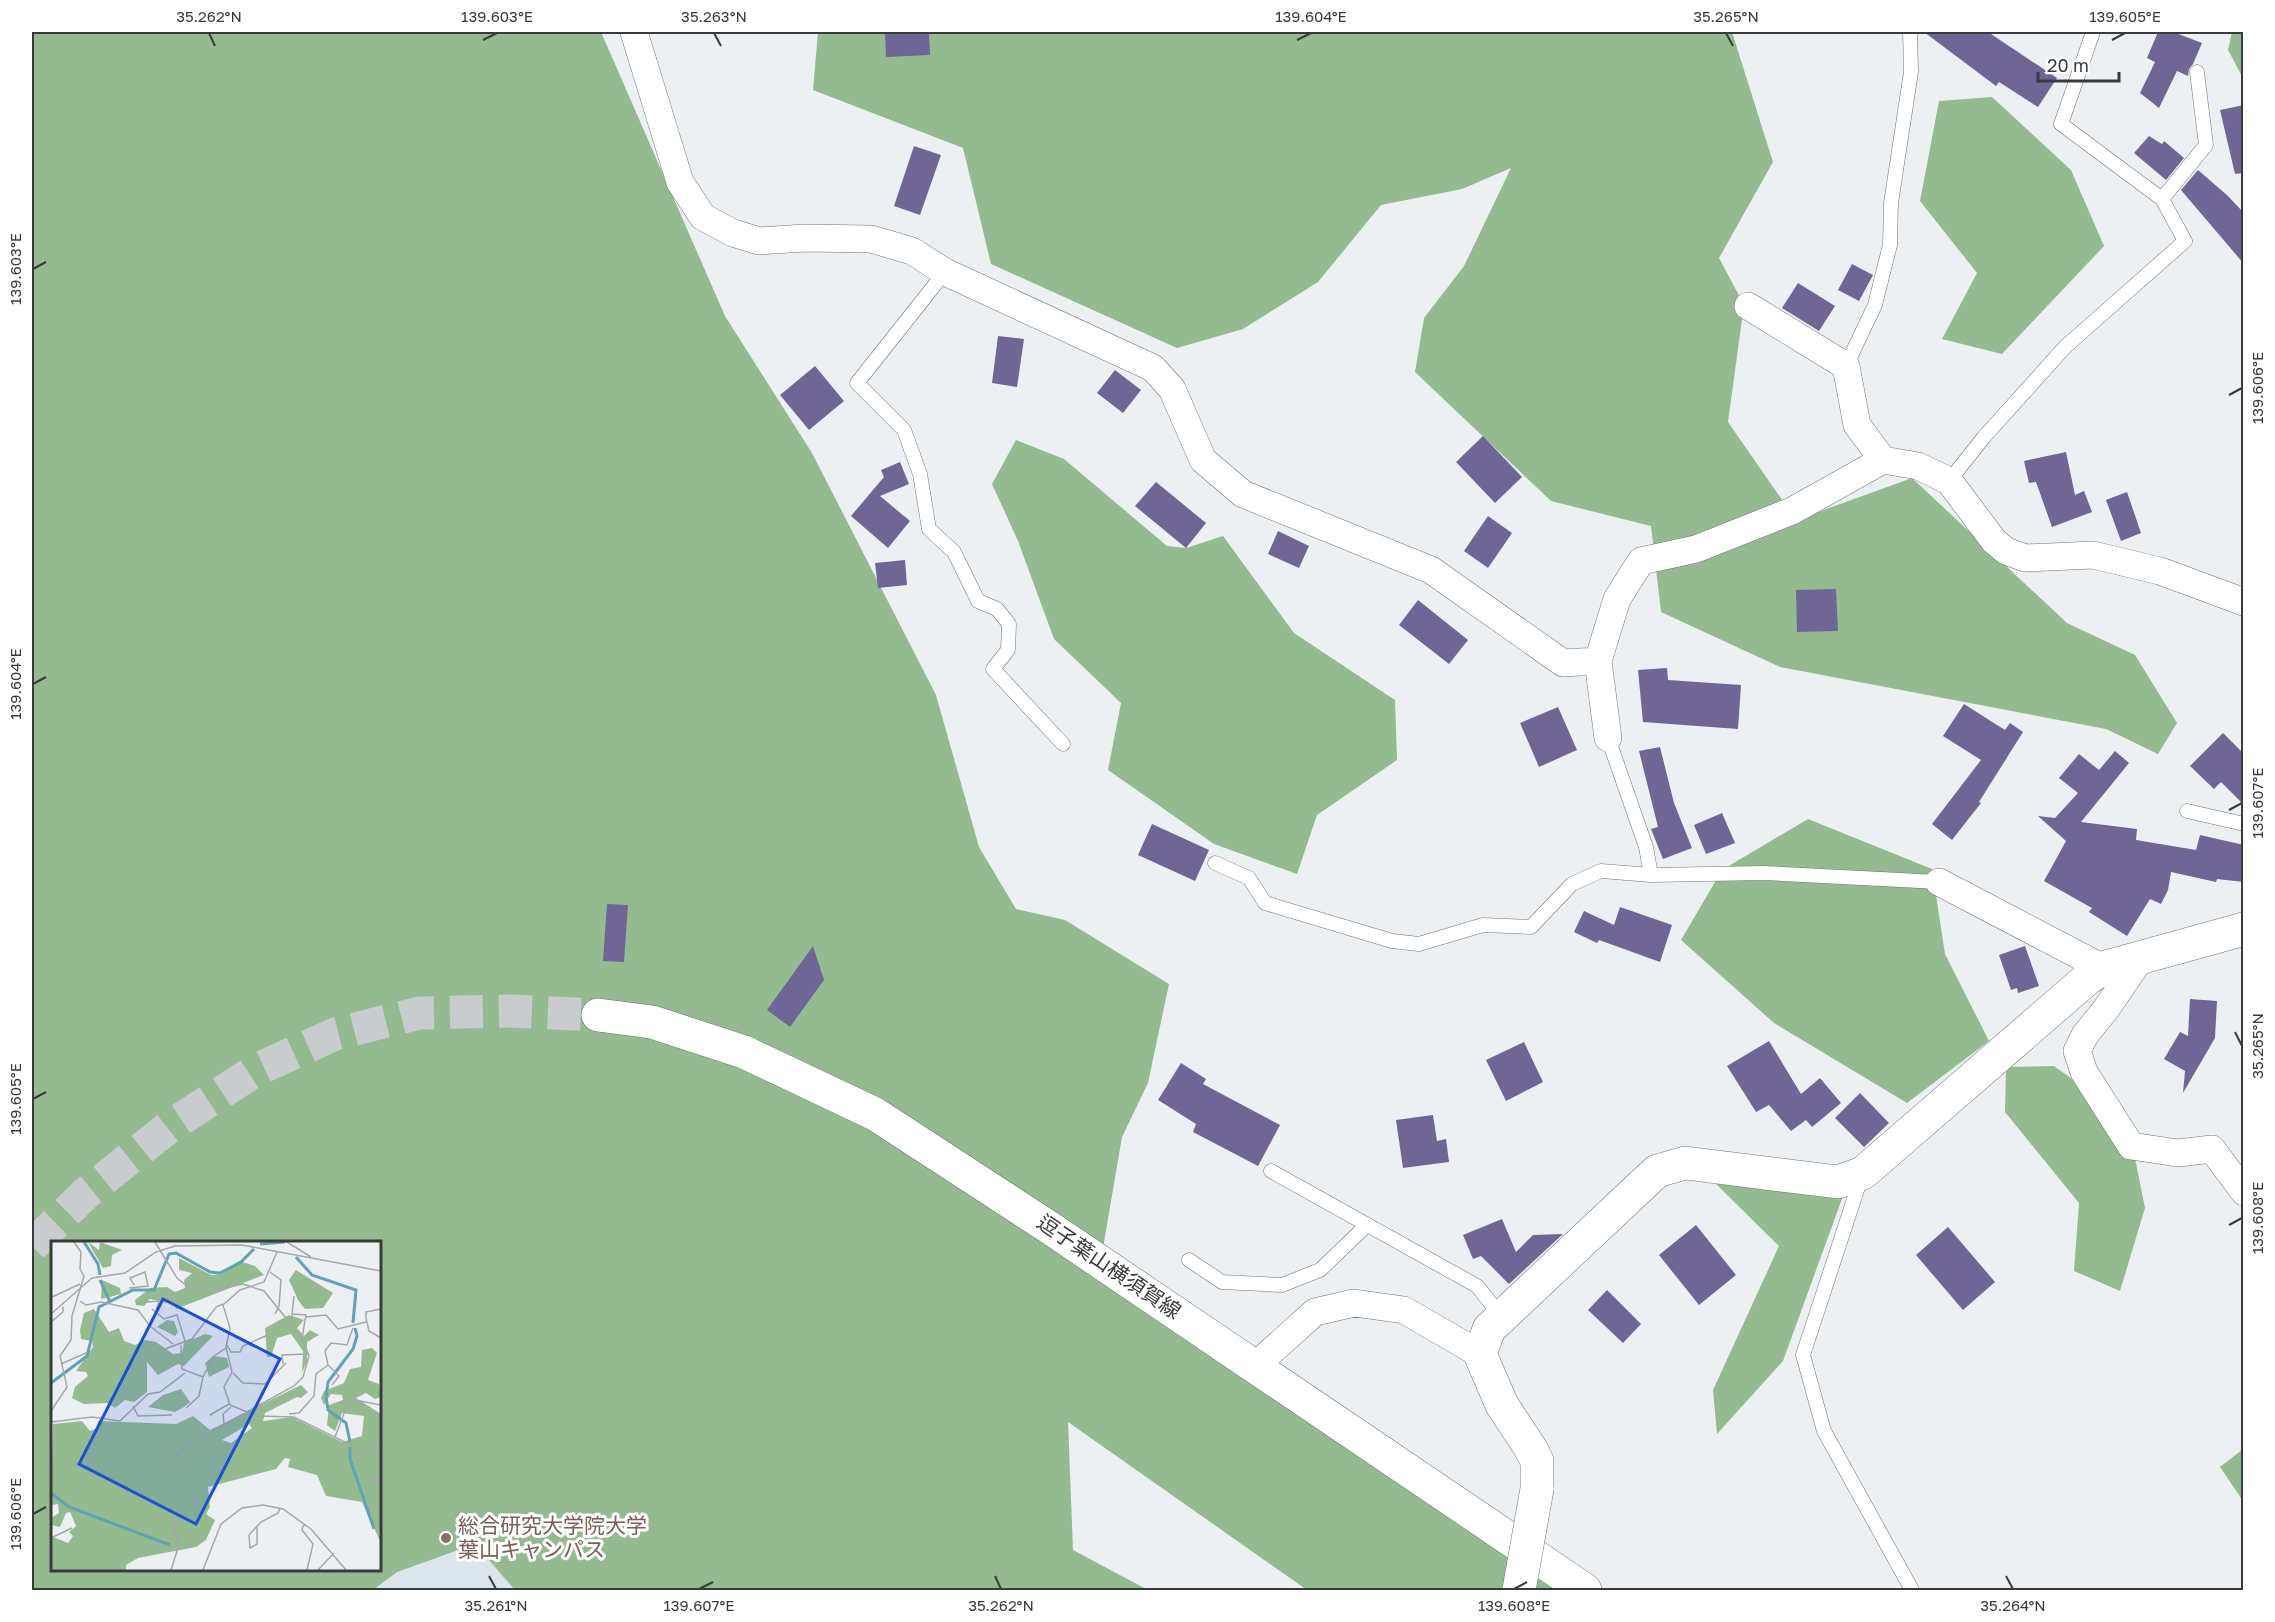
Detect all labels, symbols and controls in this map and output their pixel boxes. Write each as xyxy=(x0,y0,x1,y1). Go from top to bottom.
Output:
text: 35.262°N xyxy=(176,7,242,25)
text: 139.603°E xyxy=(461,7,533,25)
text: 35.263°N xyxy=(681,7,747,25)
text: 139.604°E xyxy=(1275,7,1347,25)
text: 35.265°N xyxy=(1693,7,1759,25)
text: 139.605°E xyxy=(2089,7,2161,25)
scale bar xyxy=(2038,45,2119,83)
text: 20 m xyxy=(2047,54,2089,76)
text: 139.603°E xyxy=(6,233,24,305)
text: 139.606°E xyxy=(2248,352,2266,424)
text: 139.604°E xyxy=(6,648,24,720)
text: 139.607°E xyxy=(2248,768,2266,838)
text: 35.265°N xyxy=(2248,1013,2266,1079)
text: 139.605°E xyxy=(6,1063,24,1135)
text: 139.608°E xyxy=(2248,1182,2266,1254)
street label: 逗子葉山横須賀線 xyxy=(1033,1208,1186,1324)
inset map xyxy=(51,1241,381,1571)
text: 139.606°E xyxy=(6,1478,24,1550)
place label: 総合研究大学院大学 葉山キャンパス xyxy=(458,1512,647,1562)
marker: 総合研究大学院大学 葉山キャンパス xyxy=(439,1531,453,1545)
text: 35.261°N xyxy=(464,1596,528,1614)
text: 139.607°E xyxy=(664,1596,734,1614)
text: 35.262°N xyxy=(968,1596,1034,1614)
text: 139.608°E xyxy=(1478,1596,1550,1614)
text: 35.264°N xyxy=(1980,1596,2046,1614)

